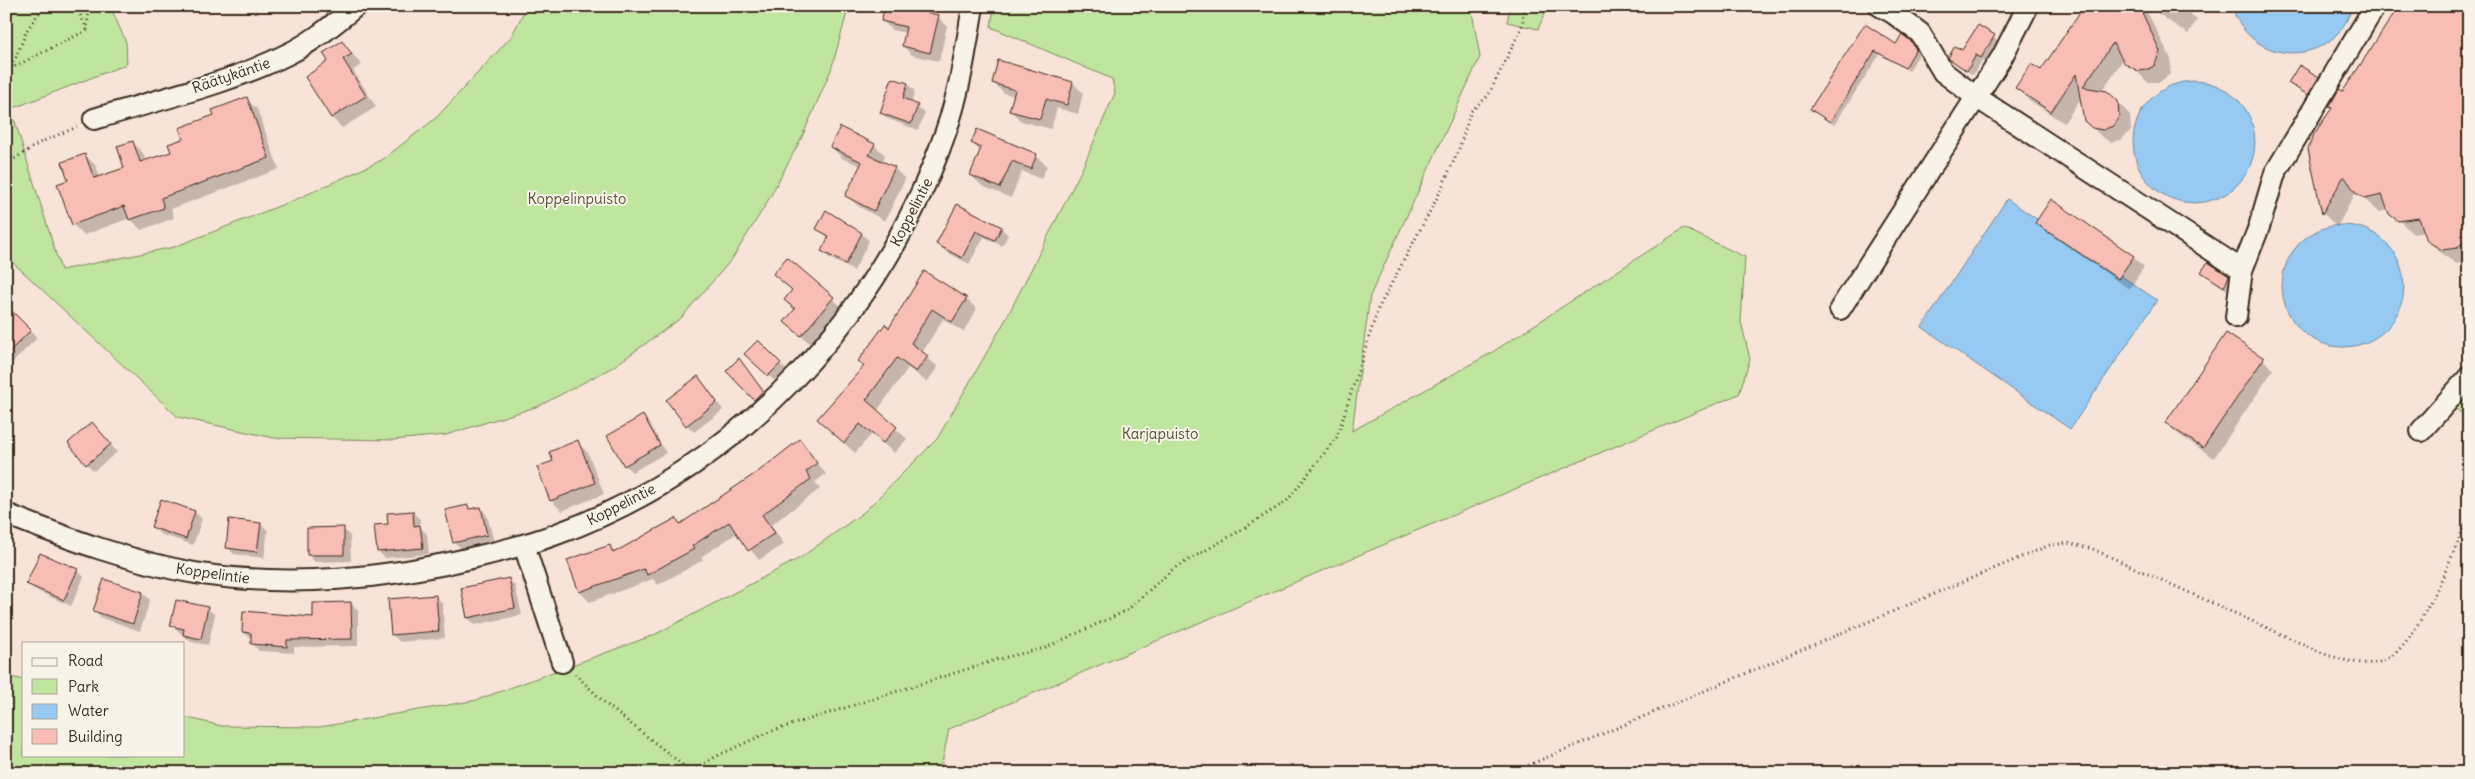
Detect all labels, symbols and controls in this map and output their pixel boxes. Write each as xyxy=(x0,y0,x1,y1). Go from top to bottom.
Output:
street label: Räätykäntie xyxy=(189,53,273,97)
street label: Koppelintie xyxy=(886,174,936,250)
park label: Koppelinpuisto xyxy=(527,189,627,208)
park label: Karjapuisto xyxy=(1122,424,1198,443)
street label: Koppelintie xyxy=(583,479,659,529)
street label: Koppelintie xyxy=(175,558,251,588)
legend xyxy=(22,642,185,756)
text: Road xyxy=(68,651,103,670)
text: Park xyxy=(68,677,99,696)
text: Water xyxy=(68,701,109,720)
text: Building xyxy=(68,727,123,746)

